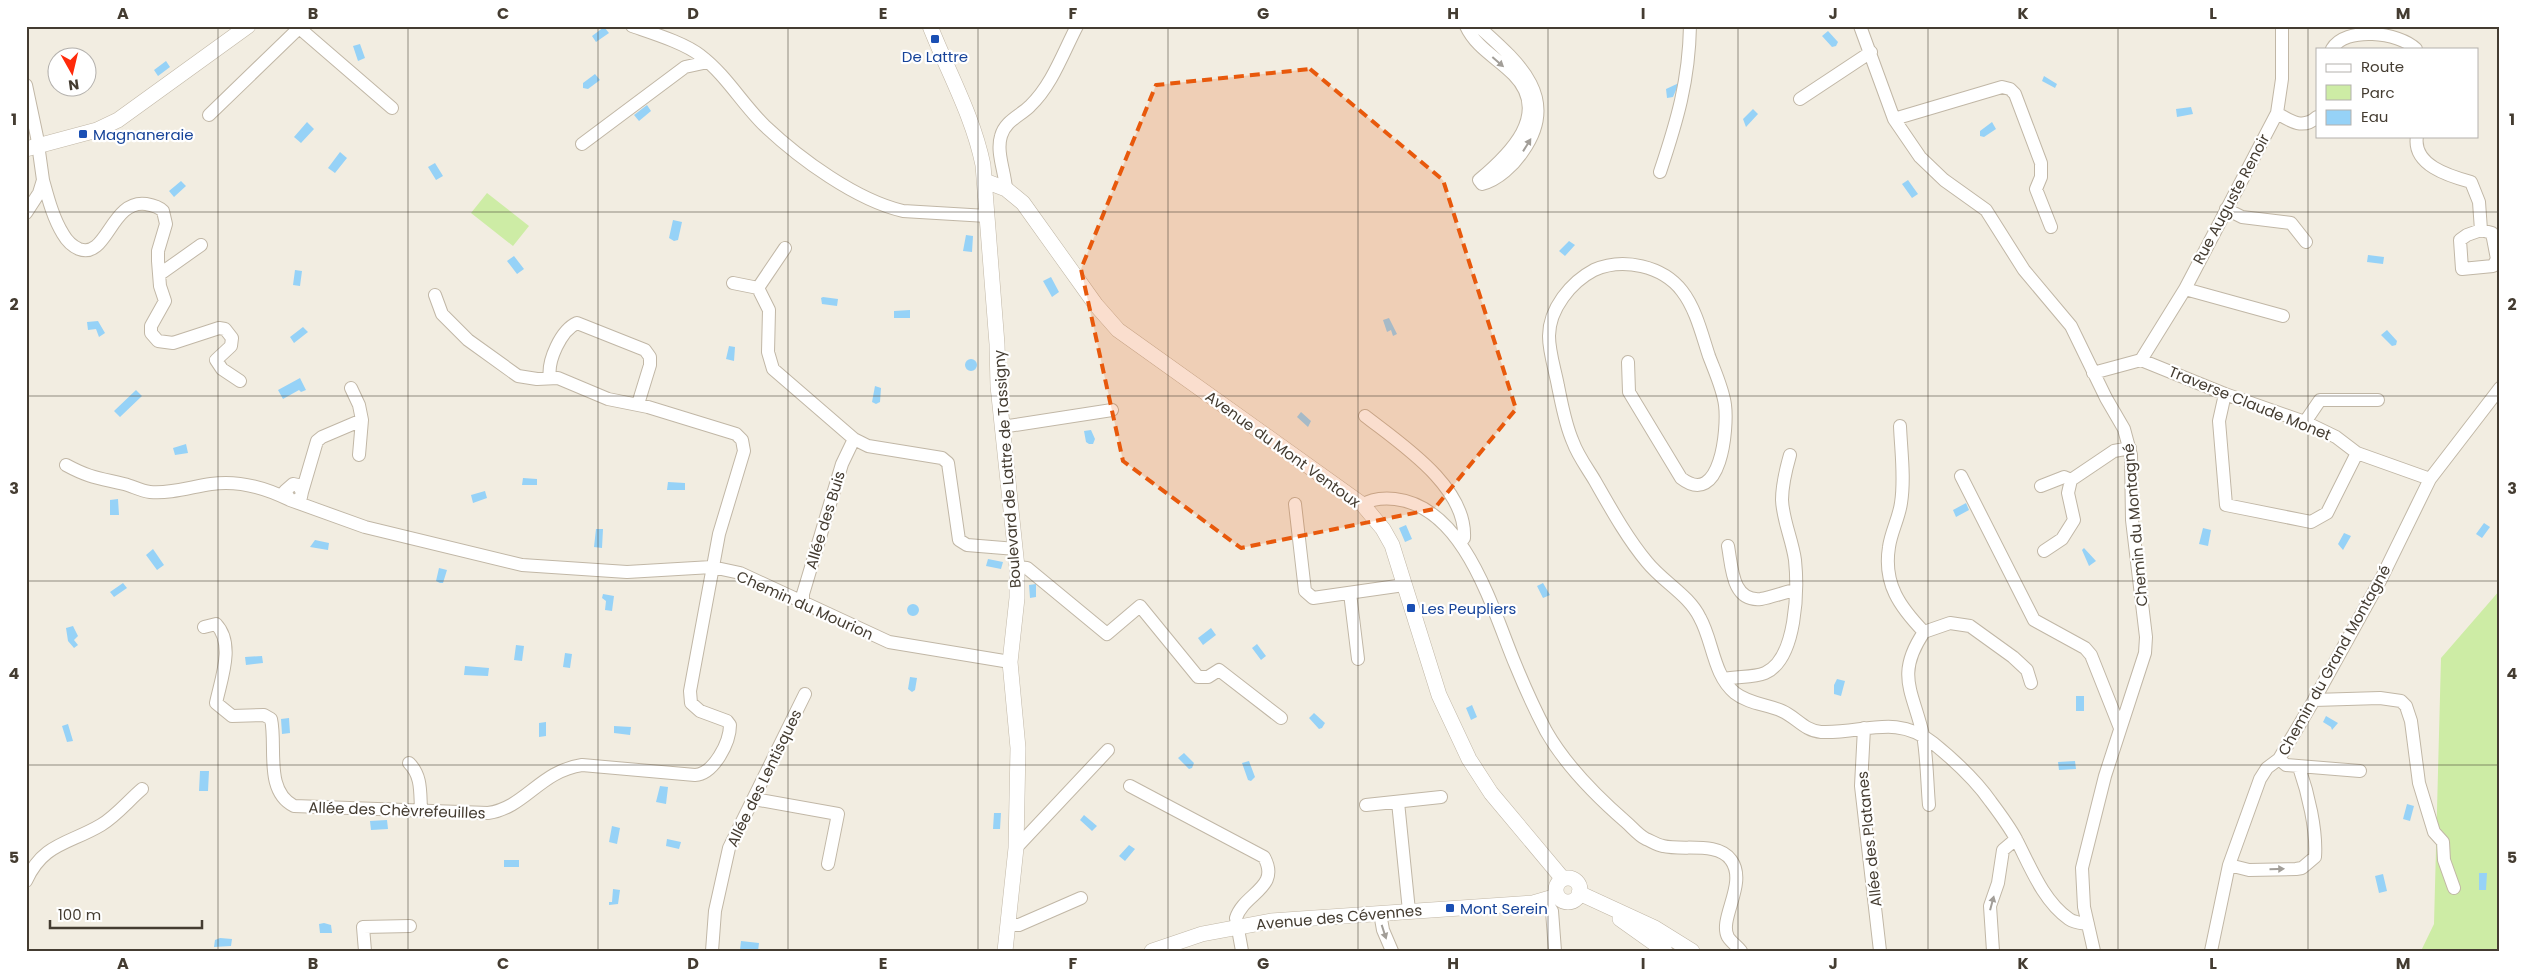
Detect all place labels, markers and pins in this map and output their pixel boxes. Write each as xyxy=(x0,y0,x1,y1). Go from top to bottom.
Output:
marker: De Lattre xyxy=(929,33,941,45)
place label: De Lattre xyxy=(902,46,968,67)
place label: Magnaneraie xyxy=(93,124,194,145)
marker: Magnaneraie xyxy=(77,128,89,140)
place label: Les Peupliers xyxy=(1421,598,1517,619)
marker: Les Peupliers xyxy=(1405,602,1417,614)
place label: Mont Serein xyxy=(1460,898,1548,919)
marker: Mont Serein xyxy=(1444,902,1456,914)

